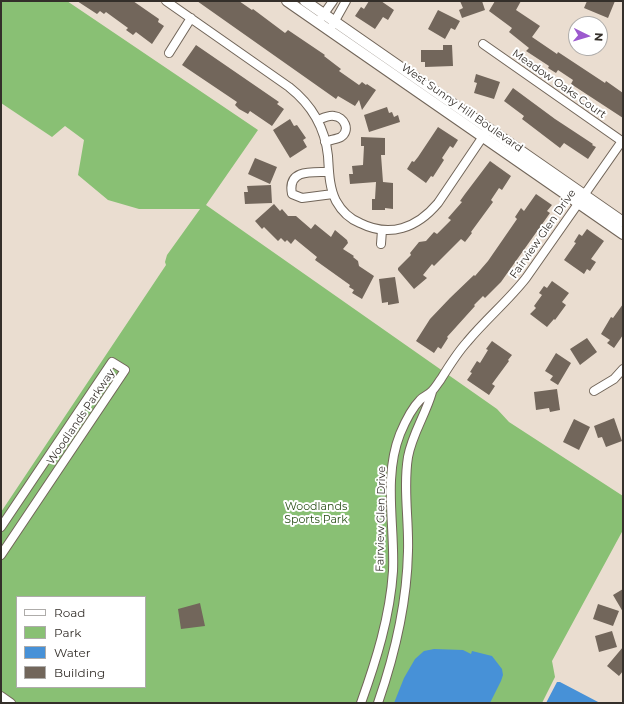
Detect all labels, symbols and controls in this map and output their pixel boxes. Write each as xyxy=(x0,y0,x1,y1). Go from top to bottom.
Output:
north arrow xyxy=(568,16,608,56)
text: N xyxy=(592,32,606,42)
street label: Meadow Oaks Court xyxy=(510,47,608,121)
street label: West Sunny Hill Boulevard xyxy=(399,61,525,155)
street label: Fairview Glen Drive xyxy=(507,187,579,281)
street label: Woodlands Parkway xyxy=(44,367,118,467)
street label: Fairview Glen Drive xyxy=(373,466,389,572)
park label: Woodlands Sports Park xyxy=(284,500,348,526)
legend xyxy=(16,596,146,688)
text: Road xyxy=(54,605,85,620)
text: Park xyxy=(54,625,81,640)
text: Water xyxy=(54,645,90,660)
text: Building xyxy=(54,665,105,680)

